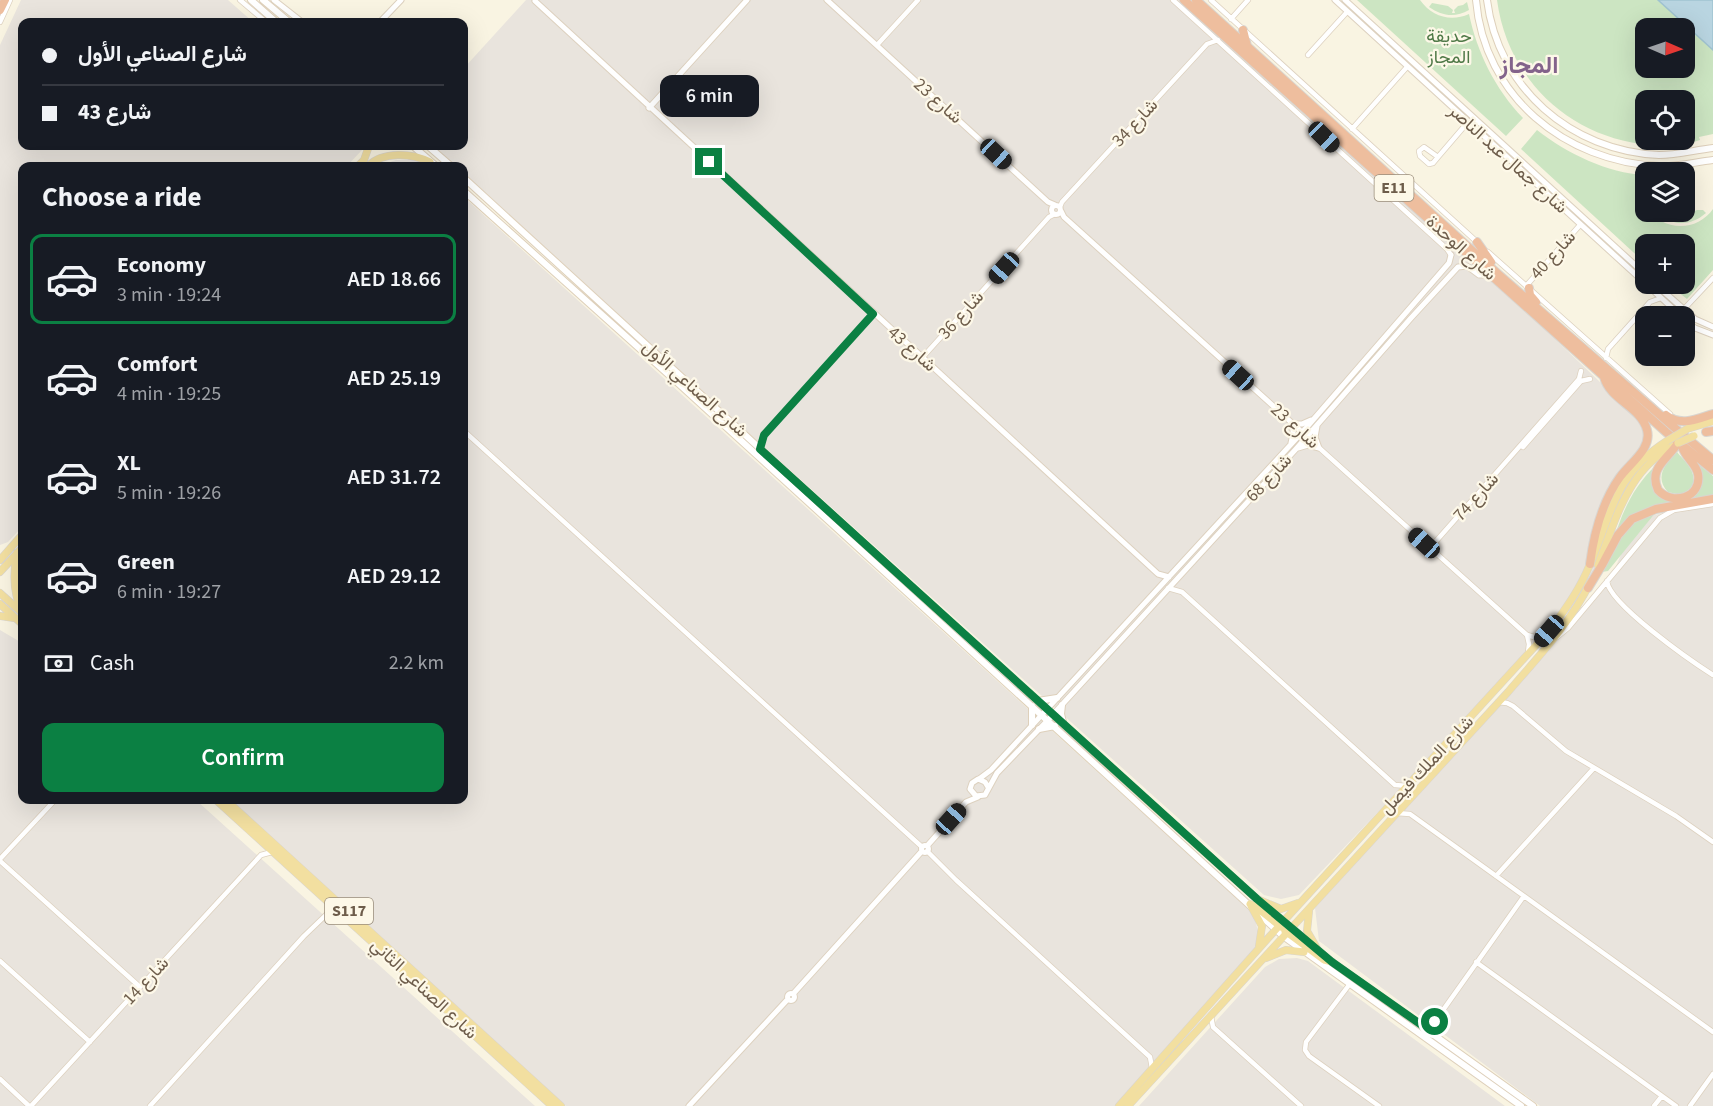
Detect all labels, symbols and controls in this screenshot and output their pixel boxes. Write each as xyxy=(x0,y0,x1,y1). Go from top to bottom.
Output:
north arrow xyxy=(1635,18,1695,78)
map controls xyxy=(1635,18,1695,366)
park label: حديقة المجاز xyxy=(1426,24,1472,70)
text: شارع الصناعي الأول xyxy=(78,38,247,70)
district label: المجاز xyxy=(1499,48,1558,83)
street label: شارع 23 xyxy=(908,72,968,130)
callout: 6 min xyxy=(660,75,758,117)
text: 6 min xyxy=(686,82,733,110)
button: locate xyxy=(1635,90,1695,150)
street label: شارع 34 xyxy=(1106,93,1164,153)
text: شارع 43 xyxy=(78,96,151,128)
street label: شارع جمال عبد الناصر xyxy=(1442,98,1573,219)
car xyxy=(1305,118,1343,156)
car xyxy=(977,135,1015,173)
route end xyxy=(695,148,722,175)
button: layers xyxy=(1635,162,1695,222)
road number: E11 xyxy=(1374,175,1414,201)
text: Choose a ride xyxy=(42,178,202,217)
street label: شارع الوحدة xyxy=(1420,210,1502,286)
street label: شارع 40 xyxy=(1524,225,1582,285)
button: + xyxy=(1635,234,1695,294)
text: Economy xyxy=(117,249,206,281)
car xyxy=(985,249,1023,287)
icon: car xyxy=(45,252,99,306)
text: AED 18.66 xyxy=(348,263,441,295)
text: 3 min · 19:24 xyxy=(117,281,221,309)
street label: شارع 36 xyxy=(932,285,990,345)
button: − xyxy=(1635,306,1695,366)
street label: شارع 43 xyxy=(882,320,942,378)
street label: شارع الصناعي الأول xyxy=(636,335,753,445)
text: Comfort xyxy=(117,348,198,380)
icon: car xyxy=(45,351,99,405)
car xyxy=(1219,356,1257,394)
text: AED 25.19 xyxy=(348,362,441,394)
text: 4 min · 19:25 xyxy=(117,380,221,408)
street label: شارع 23 xyxy=(1265,397,1325,455)
text: XL xyxy=(117,447,141,479)
street label: شارع 68 xyxy=(1240,448,1298,508)
icon: car xyxy=(45,450,99,504)
text: AED 31.72 xyxy=(348,461,441,493)
street label: شارع 74 xyxy=(1447,467,1505,527)
text: 5 min · 19:26 xyxy=(117,479,221,507)
car xyxy=(1405,524,1443,562)
text: Green xyxy=(117,546,175,578)
icon: car xyxy=(45,549,99,603)
text: AED 29.12 xyxy=(348,560,441,592)
text: 6 min · 19:27 xyxy=(117,578,221,606)
car xyxy=(1530,612,1568,650)
icon: cash xyxy=(42,647,75,680)
text: Cash xyxy=(90,647,135,679)
text: 2.2 km xyxy=(389,649,444,677)
street label: شارع الملك فيصل xyxy=(1374,710,1480,820)
button: Confirm xyxy=(42,723,444,792)
car xyxy=(932,800,970,838)
road number: S117 xyxy=(325,898,373,924)
street label: شارع الصناعي الثاني xyxy=(364,933,483,1047)
street label: شارع 14 xyxy=(117,951,175,1011)
route start xyxy=(1421,1008,1448,1035)

